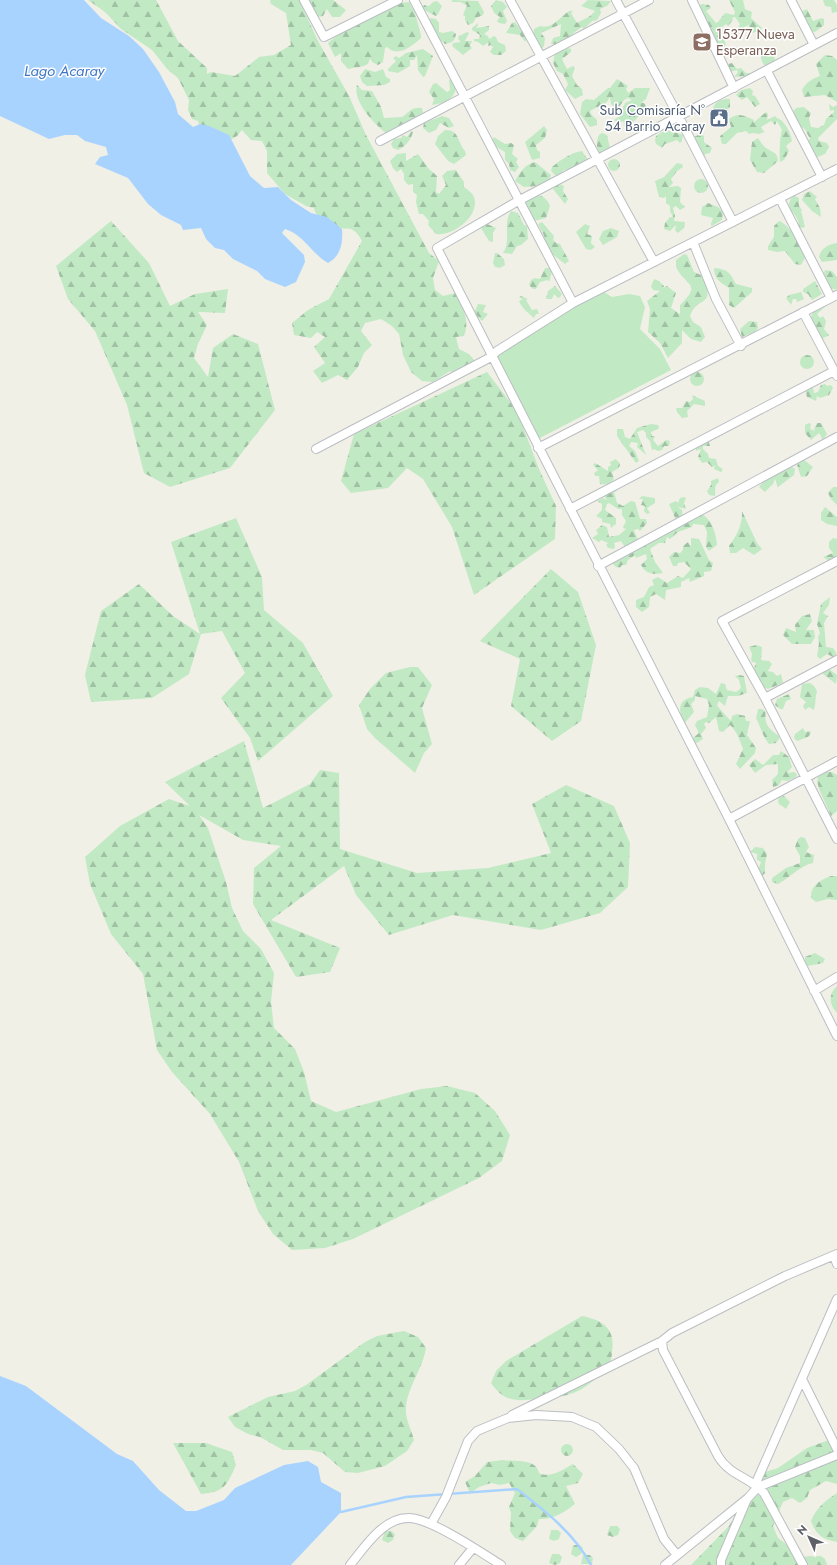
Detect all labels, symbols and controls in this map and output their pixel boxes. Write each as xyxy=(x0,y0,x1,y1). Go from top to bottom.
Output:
place label: 15377 Nueva Esperanza xyxy=(716,24,795,60)
school or university icon: 15377 Nueva Esperanza xyxy=(691,31,713,53)
water label: Lago Acaray xyxy=(24,60,106,82)
place label: Sub Comisaría N° 54 Barrio Acaray xyxy=(600,100,706,136)
public building icon: Sub Comisaría N° 54 Barrio Acaray xyxy=(708,107,730,129)
north arrow xyxy=(789,1517,829,1557)
text: N xyxy=(793,1521,811,1539)

